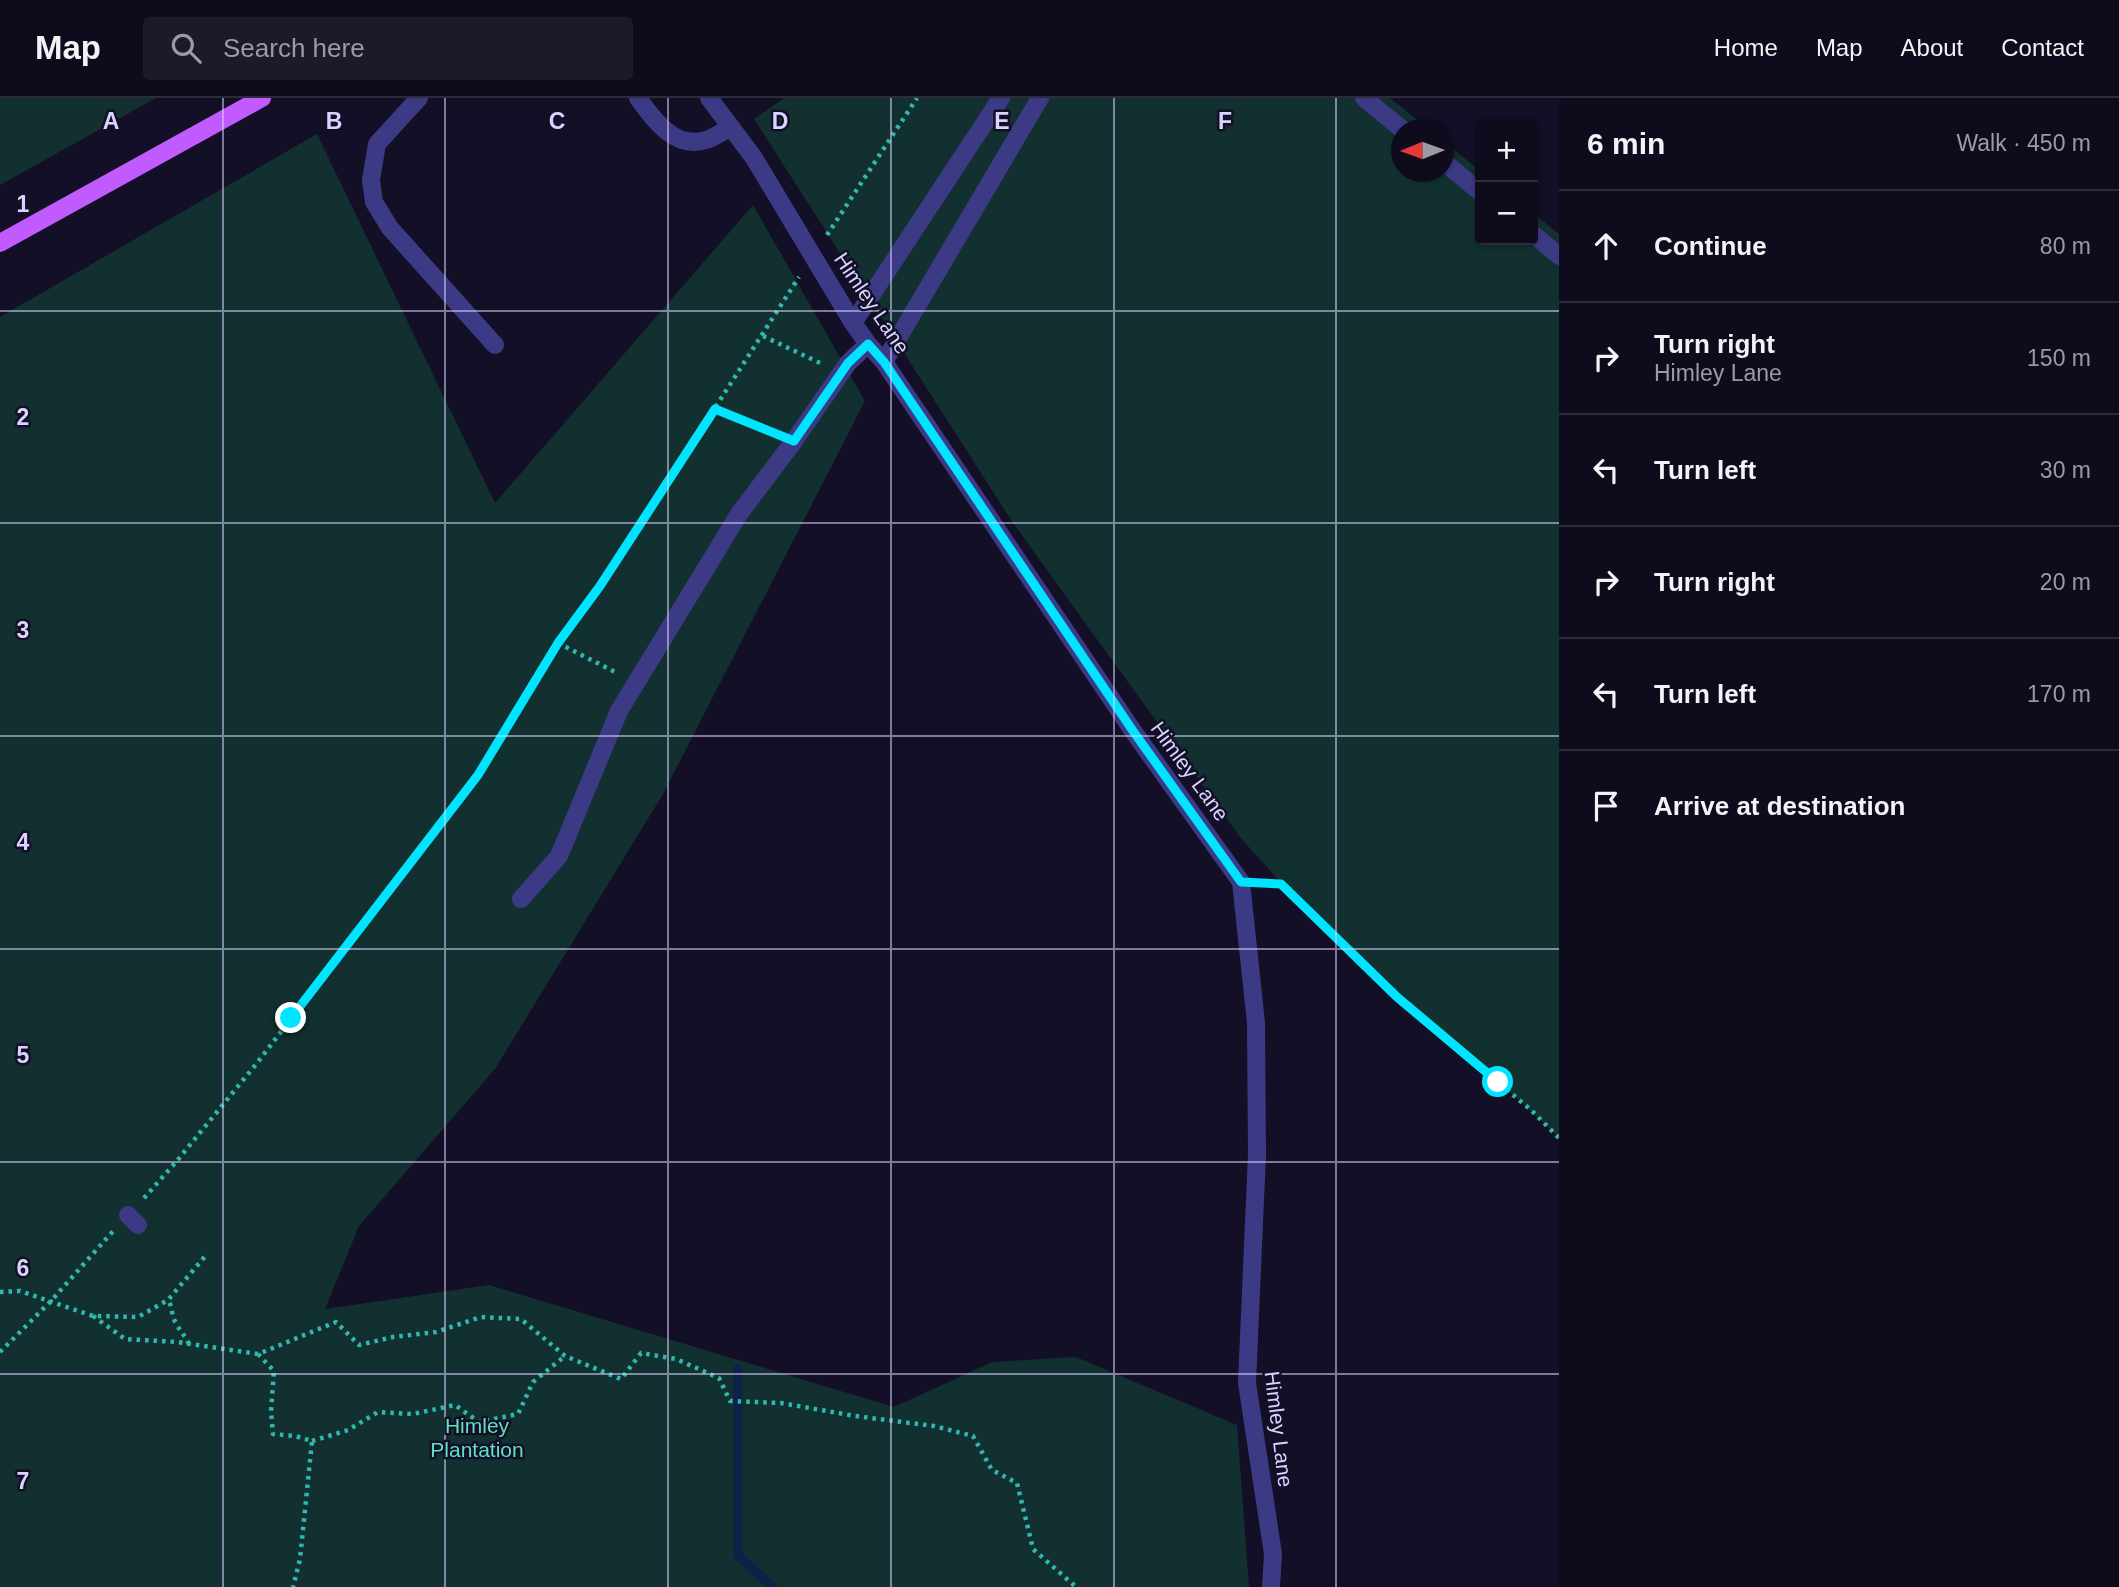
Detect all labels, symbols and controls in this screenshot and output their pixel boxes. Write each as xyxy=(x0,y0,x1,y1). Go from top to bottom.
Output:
search box xyxy=(143,17,633,80)
text: Map xyxy=(35,29,101,66)
icon: search xyxy=(167,29,205,67)
text: Search here xyxy=(223,33,365,63)
text: Home xyxy=(1714,34,1778,61)
text: Map xyxy=(1816,34,1863,61)
text: About xyxy=(1901,34,1963,61)
text: Contact xyxy=(2001,34,2084,61)
text: A xyxy=(103,108,119,134)
text: B xyxy=(326,108,342,134)
text: C xyxy=(549,108,565,134)
text: D xyxy=(772,108,788,134)
text: E xyxy=(994,108,1010,134)
text: F xyxy=(1218,108,1232,134)
north arrow xyxy=(1391,119,1454,182)
map controls xyxy=(1475,119,1538,245)
button: + xyxy=(1475,119,1538,182)
text: 6 min xyxy=(1587,127,1665,160)
text: Walk · 450 m xyxy=(1956,130,2091,156)
button: − xyxy=(1475,182,1538,245)
text: 1 xyxy=(17,191,30,217)
icon: ahead xyxy=(1587,227,1625,265)
text: Continue xyxy=(1654,231,1767,261)
text: 80 m xyxy=(2040,233,2091,259)
street label: Himley Lane xyxy=(830,248,914,358)
text: Turn right xyxy=(1654,329,1775,359)
icon: right xyxy=(1587,339,1625,377)
text: 150 m xyxy=(2027,345,2091,371)
text: Himley Lane xyxy=(1654,360,1782,386)
text: 2 xyxy=(17,404,29,430)
icon: left xyxy=(1587,451,1625,489)
text: Turn left xyxy=(1654,455,1756,485)
text: 30 m xyxy=(2040,457,2091,483)
icon: right xyxy=(1587,563,1625,601)
text: Turn right xyxy=(1654,567,1775,597)
text: 20 m xyxy=(2040,569,2091,595)
text: 3 xyxy=(17,617,29,643)
icon: left xyxy=(1587,675,1625,713)
text: Turn left xyxy=(1654,679,1756,709)
text: 170 m xyxy=(2027,681,2091,707)
street label: Himley Lane xyxy=(1146,717,1234,825)
icon: arrive xyxy=(1587,787,1625,825)
text: Arrive at destination xyxy=(1654,791,1905,821)
text: 4 xyxy=(17,829,30,855)
route end xyxy=(275,1002,306,1033)
text: 5 xyxy=(17,1042,30,1068)
route start xyxy=(1482,1066,1513,1097)
text: 6 xyxy=(17,1255,29,1281)
street label: Himley Lane xyxy=(1260,1370,1298,1488)
park label: Himley Plantation xyxy=(430,1414,524,1461)
text: 7 xyxy=(17,1468,29,1494)

